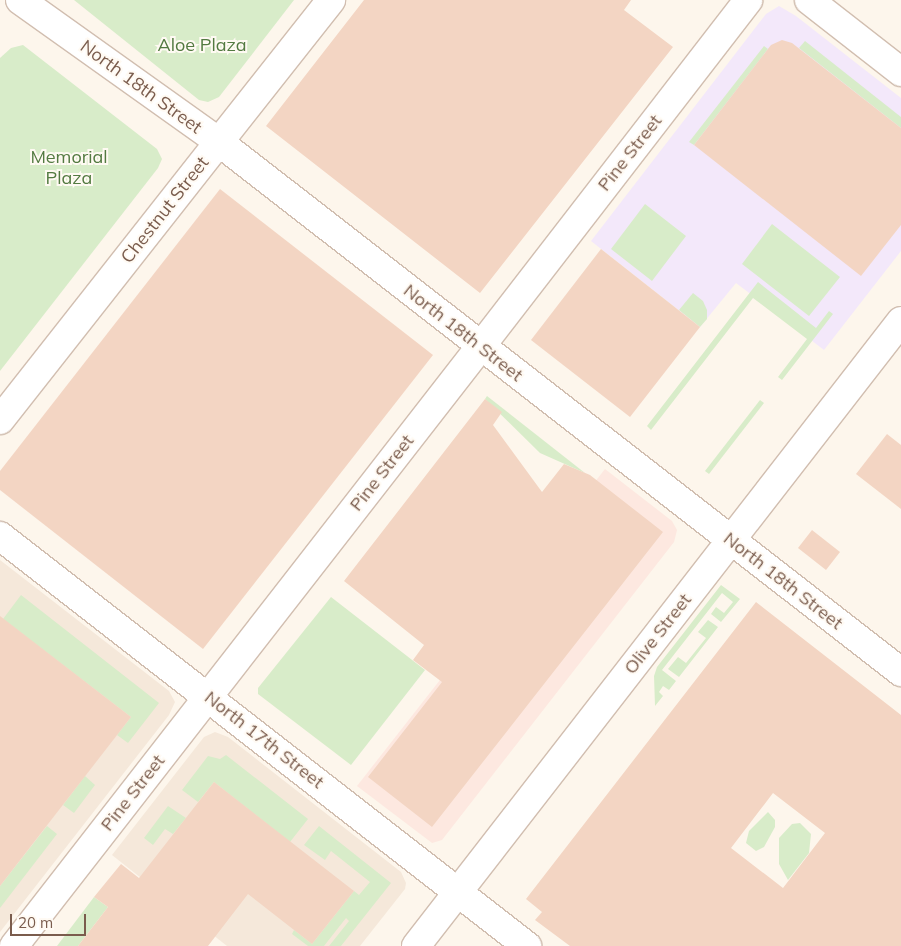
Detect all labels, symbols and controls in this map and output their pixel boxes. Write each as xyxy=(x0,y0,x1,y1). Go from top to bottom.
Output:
park label: Aloe Plaza xyxy=(157,34,247,56)
street label: North 18th Street xyxy=(76,36,206,138)
street label: Pine Street xyxy=(594,111,666,195)
park label: Memorial Plaza xyxy=(30,147,108,190)
street label: Chestnut Street xyxy=(117,152,213,268)
street label: North 18th Street xyxy=(399,280,527,386)
street label: Pine Street xyxy=(346,431,418,515)
street label: North 18th Street xyxy=(719,528,847,634)
street label: Olive Street xyxy=(620,589,696,679)
street label: North 17th Street xyxy=(200,687,328,793)
street label: Pine Street xyxy=(97,751,169,835)
scale bar xyxy=(12,904,89,936)
text: 20 m xyxy=(18,913,53,932)

